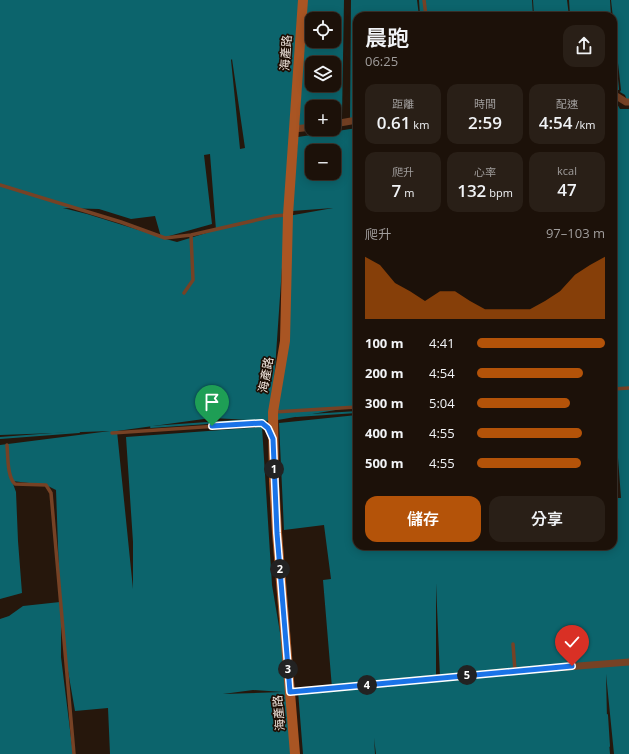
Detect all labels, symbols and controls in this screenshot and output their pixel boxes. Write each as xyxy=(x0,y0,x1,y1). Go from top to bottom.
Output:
map controls xyxy=(305,12,341,180)
button: locate xyxy=(305,12,341,48)
text: 晨跑 xyxy=(365,22,409,52)
button: share xyxy=(563,25,605,67)
street label: 海產路 xyxy=(276,34,295,72)
text: 06:25 xyxy=(365,52,398,70)
button: layers xyxy=(305,56,341,92)
text: 距離 xyxy=(392,96,414,111)
text: 時間 xyxy=(474,96,496,111)
text: 配速 xyxy=(556,96,578,111)
button: + xyxy=(305,100,341,136)
text: 0.61 xyxy=(377,111,411,134)
text: 2:59 xyxy=(468,111,502,134)
text: 4:54 xyxy=(539,111,572,134)
text: km xyxy=(411,117,429,132)
text: /km xyxy=(572,117,595,132)
button: − xyxy=(305,144,341,180)
text: kcal xyxy=(557,163,577,178)
text: 爬升 xyxy=(392,164,414,179)
text: 心率 xyxy=(474,164,496,179)
text: 47 xyxy=(557,178,577,201)
text: 7 xyxy=(392,179,401,202)
text: 132 xyxy=(457,179,486,202)
text: m xyxy=(401,185,414,200)
text: bpm xyxy=(486,185,513,200)
text: 97–103 m xyxy=(546,224,605,242)
text: 爬升 xyxy=(365,225,391,243)
text: 100 m xyxy=(365,334,403,352)
text: 4:41 xyxy=(429,334,455,352)
street label: 海產路 xyxy=(254,356,277,394)
text: 200 m xyxy=(365,364,403,382)
text: 4:54 xyxy=(429,364,455,382)
pin xyxy=(195,385,229,426)
icon: arrive xyxy=(201,391,223,413)
text: 300 m xyxy=(365,394,403,412)
text: 5:04 xyxy=(429,394,455,412)
text: 400 m xyxy=(365,424,403,442)
text: 4:55 xyxy=(429,424,455,442)
text: 500 m xyxy=(365,454,403,472)
text: 4:55 xyxy=(429,454,455,472)
pin: 1 xyxy=(264,459,284,479)
text: 1 xyxy=(271,461,277,476)
button: 儲存 xyxy=(365,496,481,542)
button: 分享 xyxy=(489,496,605,542)
pin: 2 xyxy=(270,559,290,579)
text: 2 xyxy=(277,561,283,576)
pin xyxy=(555,625,589,666)
icon: check xyxy=(561,631,583,653)
pin: 3 xyxy=(278,659,298,679)
text: 3 xyxy=(285,661,291,676)
pin: 5 xyxy=(457,665,477,685)
text: 5 xyxy=(464,667,470,682)
pin: 4 xyxy=(357,675,377,695)
text: 4 xyxy=(364,677,370,692)
street label: 海產路 xyxy=(268,694,289,732)

